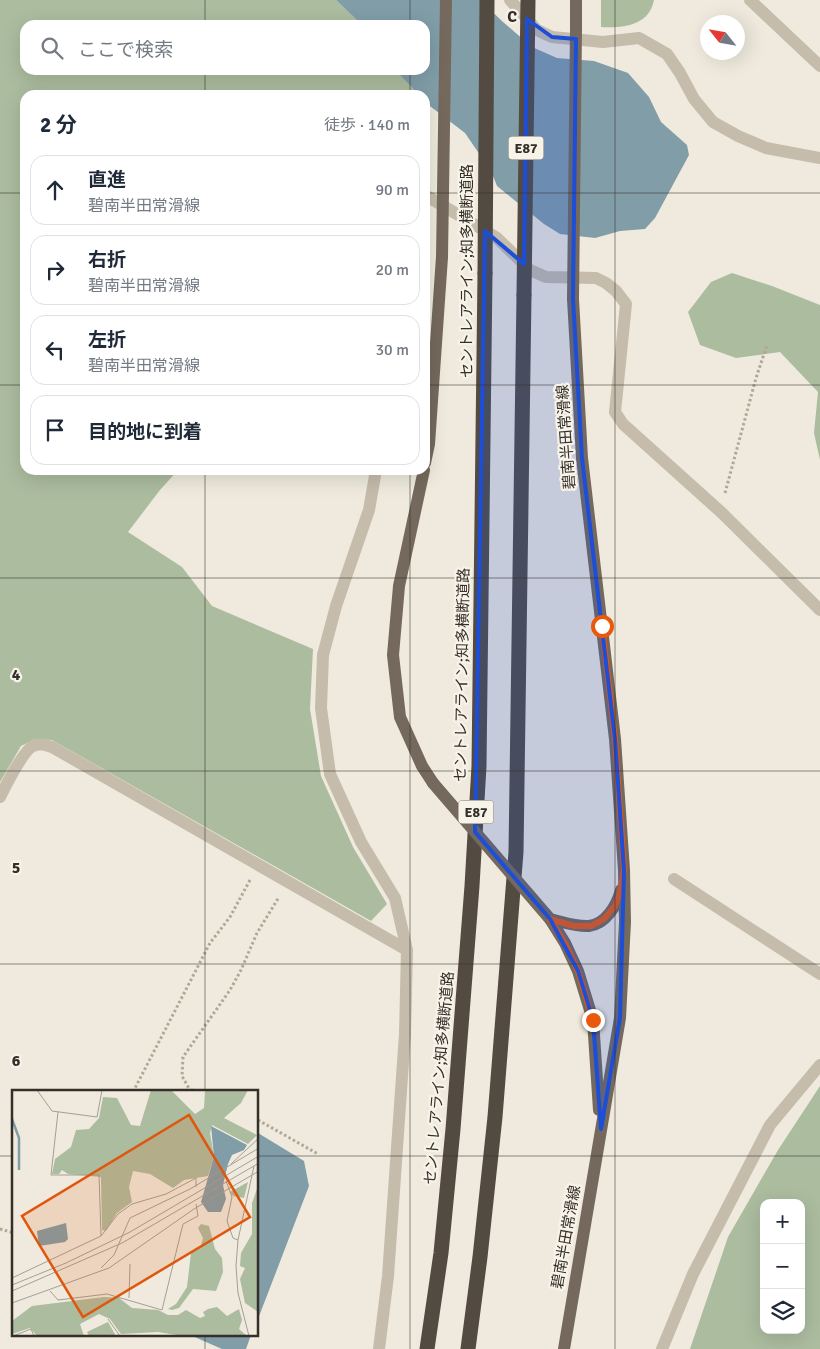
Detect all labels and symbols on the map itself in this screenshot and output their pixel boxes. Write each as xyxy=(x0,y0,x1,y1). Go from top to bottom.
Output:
text: C xyxy=(507,7,517,27)
north arrow xyxy=(700,15,745,60)
road number: E87 xyxy=(508,136,544,160)
street label: セントレアライン;知多横断道路 xyxy=(458,164,476,378)
street label: 碧南半田常滑線 xyxy=(553,384,579,490)
street label: セントレアライン;知多横断道路 xyxy=(451,568,473,782)
route start xyxy=(591,615,614,638)
text: 4 xyxy=(12,665,21,685)
road number: E87 xyxy=(458,800,494,824)
text: 5 xyxy=(12,858,20,878)
street label: セントレアライン;知多横断道路 xyxy=(421,971,457,1185)
route end xyxy=(582,1009,605,1032)
text: 6 xyxy=(12,1051,21,1071)
inset map xyxy=(12,1090,259,1336)
street label: 碧南半田常滑線 xyxy=(548,1184,584,1290)

